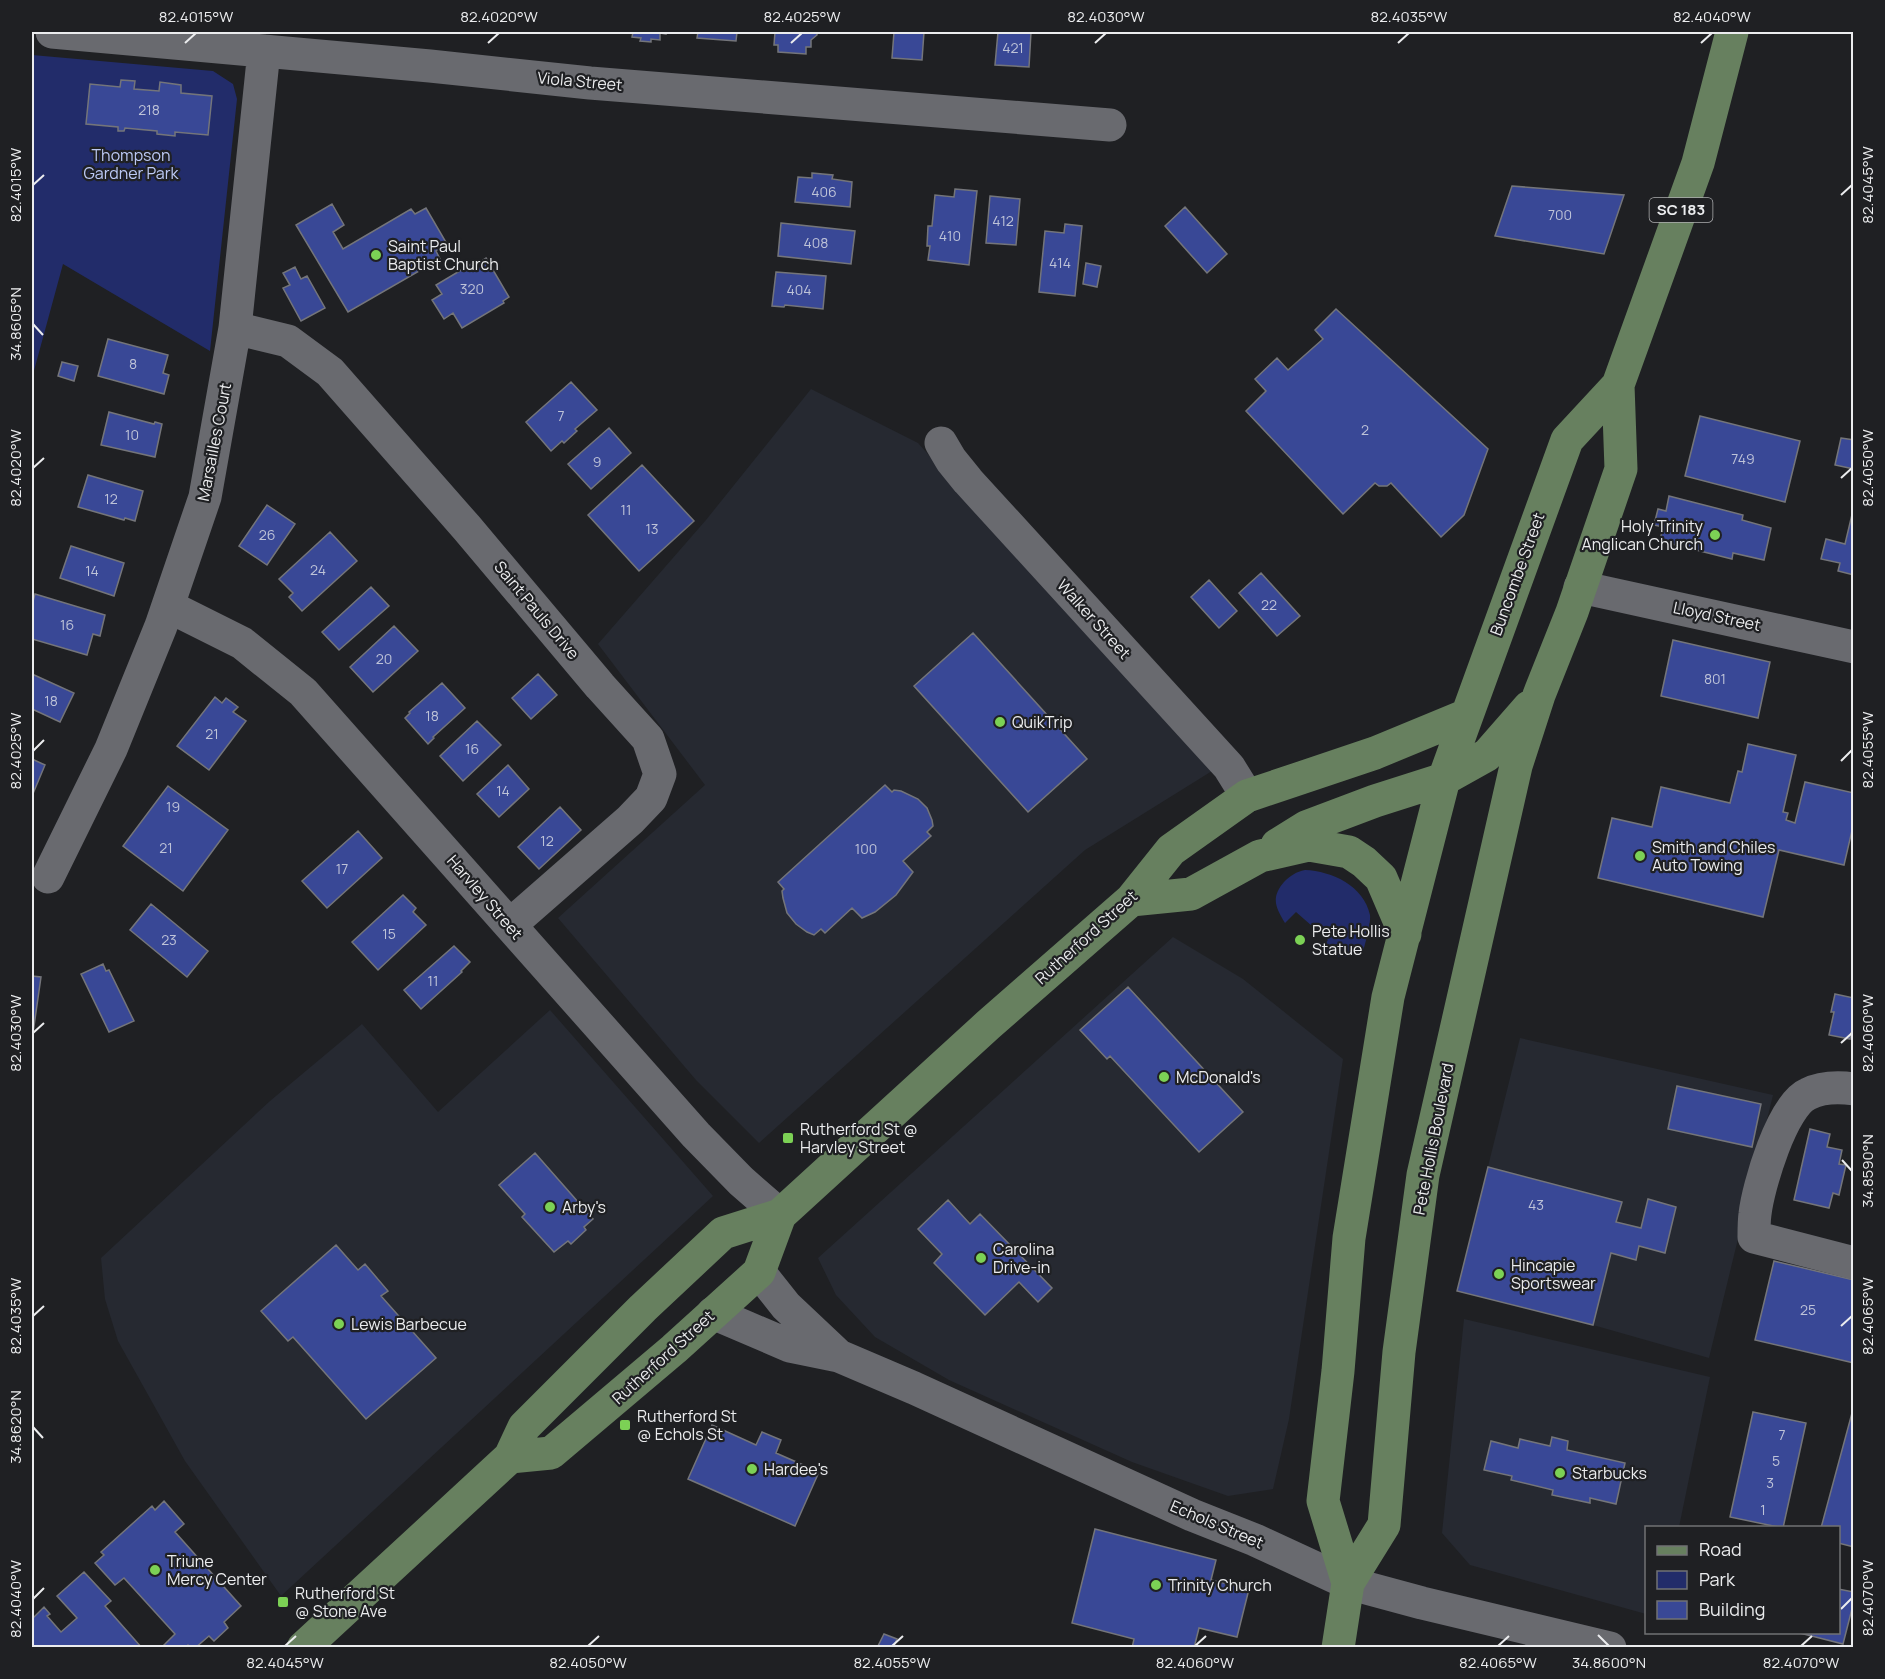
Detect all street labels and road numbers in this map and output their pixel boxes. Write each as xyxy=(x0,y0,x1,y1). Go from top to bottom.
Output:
street label: Viola Street xyxy=(537,66,623,96)
road number: SC 183 xyxy=(1650,198,1712,222)
street label: Marsailles Court xyxy=(192,381,236,503)
street label: Buncombe Street xyxy=(1485,509,1549,639)
street label: Saint Pauls Drive xyxy=(489,556,585,664)
street label: Walker Street xyxy=(1052,574,1136,664)
street label: Lloyd Street xyxy=(1671,596,1763,636)
street label: Harvley Street xyxy=(442,850,528,944)
street label: Rutherford Street xyxy=(1030,885,1142,989)
street label: Pete Hollis Boulevard xyxy=(1408,1061,1458,1217)
street label: Rutherford Street xyxy=(607,1305,719,1409)
street label: Echols Street xyxy=(1167,1494,1267,1554)

